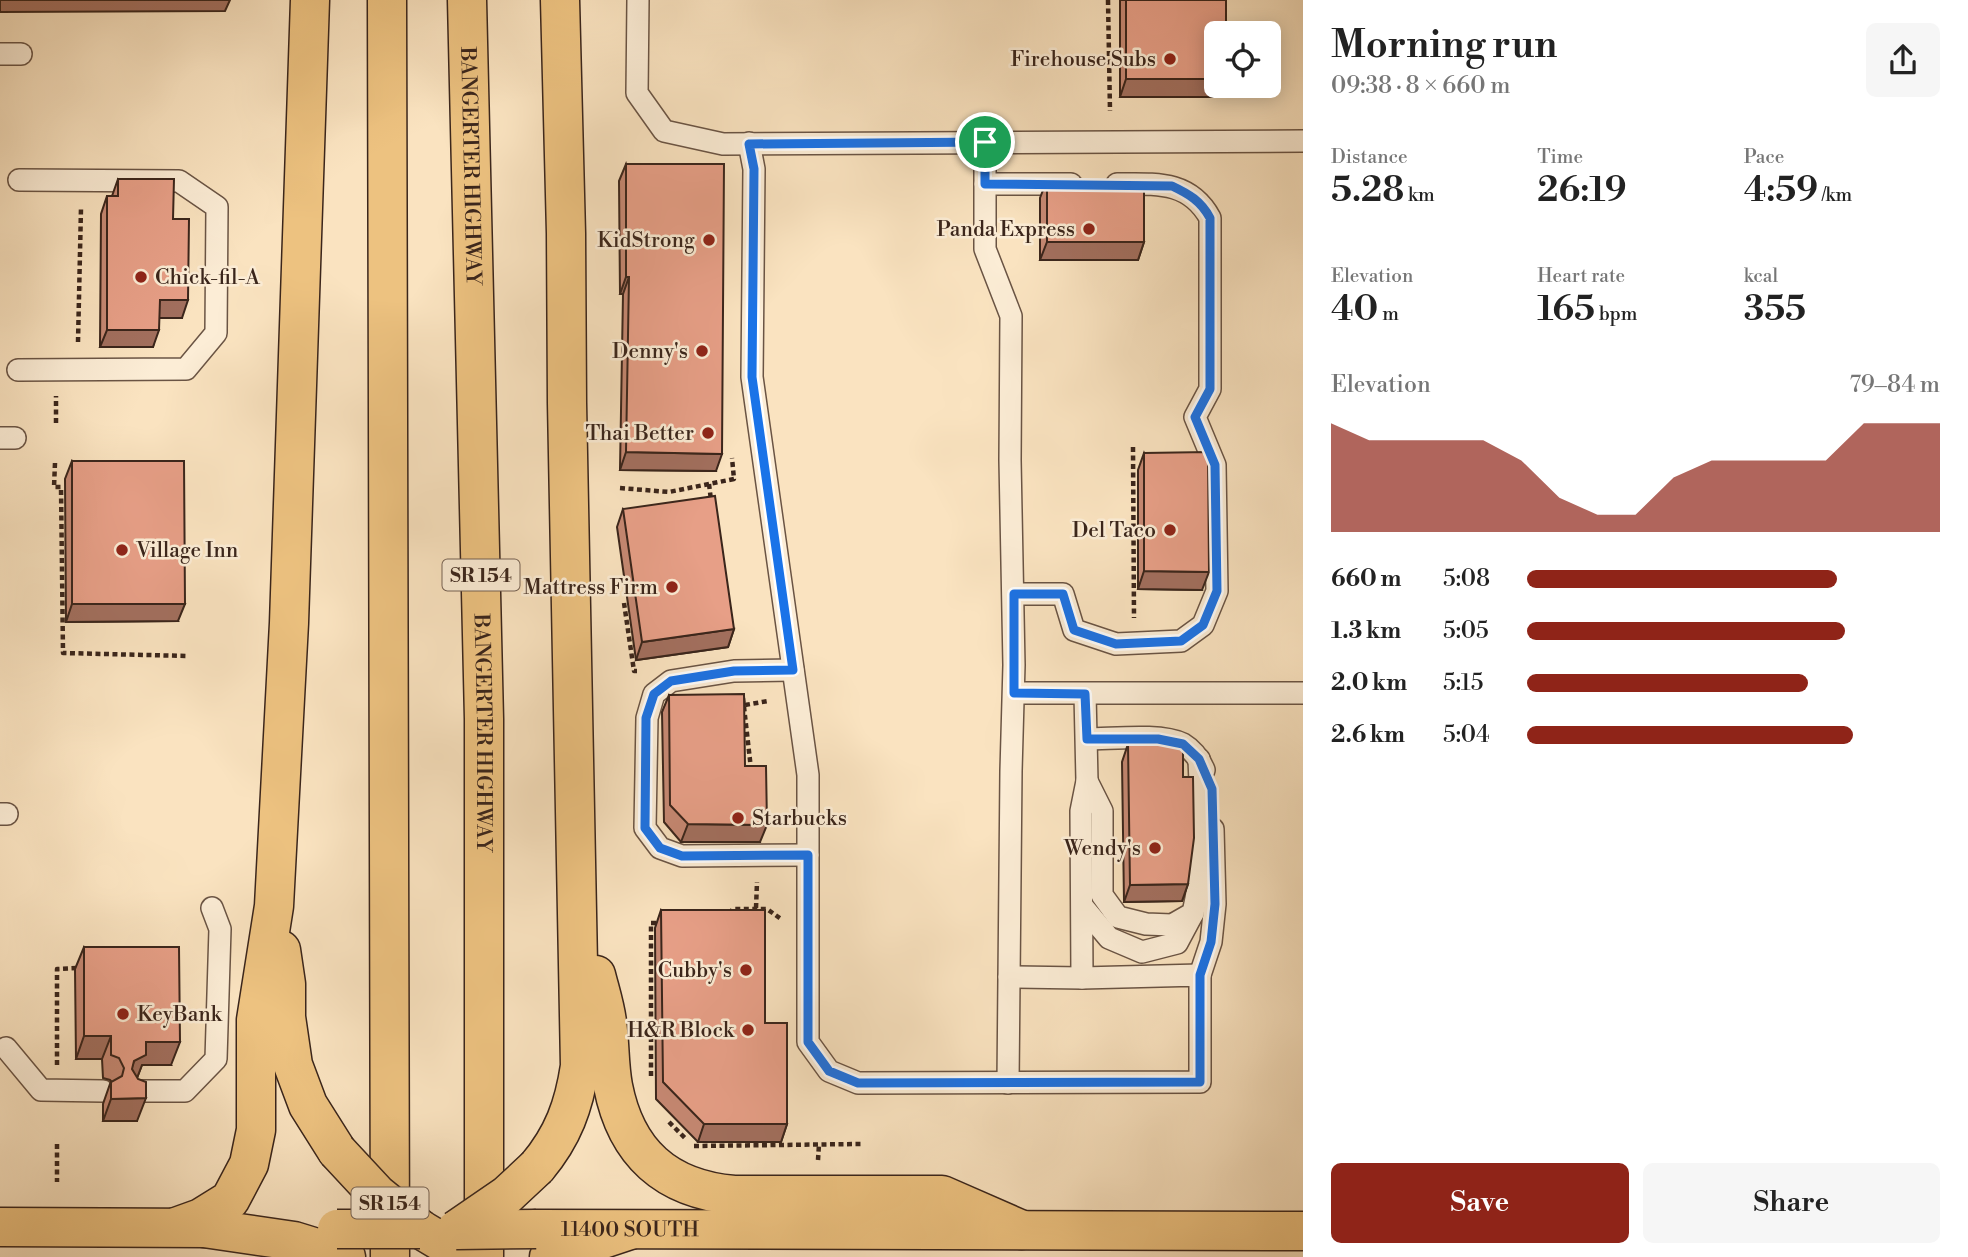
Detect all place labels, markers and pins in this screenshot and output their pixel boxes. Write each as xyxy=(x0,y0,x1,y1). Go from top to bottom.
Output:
place label: Firehouse Subs xyxy=(1010,47,1156,73)
marker: Firehouse Subs xyxy=(1162,51,1178,67)
pin xyxy=(955,112,1015,172)
place label: Panda Express xyxy=(937,217,1075,243)
marker: Panda Express xyxy=(1081,221,1097,237)
place label: KidStrong xyxy=(597,228,695,254)
marker: KidStrong xyxy=(701,232,717,248)
place label: Chick-fil-A xyxy=(155,265,261,291)
marker: Chick-fil-A xyxy=(133,269,149,285)
place label: Denny's xyxy=(612,339,688,365)
marker: Denny's xyxy=(694,343,710,359)
place label: Thai Better xyxy=(585,421,694,447)
marker: Thai Better xyxy=(700,425,716,441)
place label: Del Taco xyxy=(1072,518,1156,544)
marker: Del Taco xyxy=(1162,522,1178,538)
place label: Village Inn xyxy=(135,538,239,564)
marker: Village Inn xyxy=(114,542,130,558)
place label: Mattress Firm xyxy=(523,575,658,601)
marker: Mattress Firm xyxy=(664,579,680,595)
place label: Starbucks xyxy=(752,806,847,832)
marker: Starbucks xyxy=(730,810,746,826)
place label: Wendy's xyxy=(1063,836,1141,862)
marker: Wendy's xyxy=(1147,840,1163,856)
place label: Cubby's xyxy=(658,958,732,984)
marker: Cubby's xyxy=(738,962,754,978)
place label: KeyBank xyxy=(137,1002,223,1028)
marker: KeyBank xyxy=(115,1006,131,1022)
place label: H&R Block xyxy=(627,1018,735,1044)
marker: H&R Block xyxy=(740,1022,756,1038)

